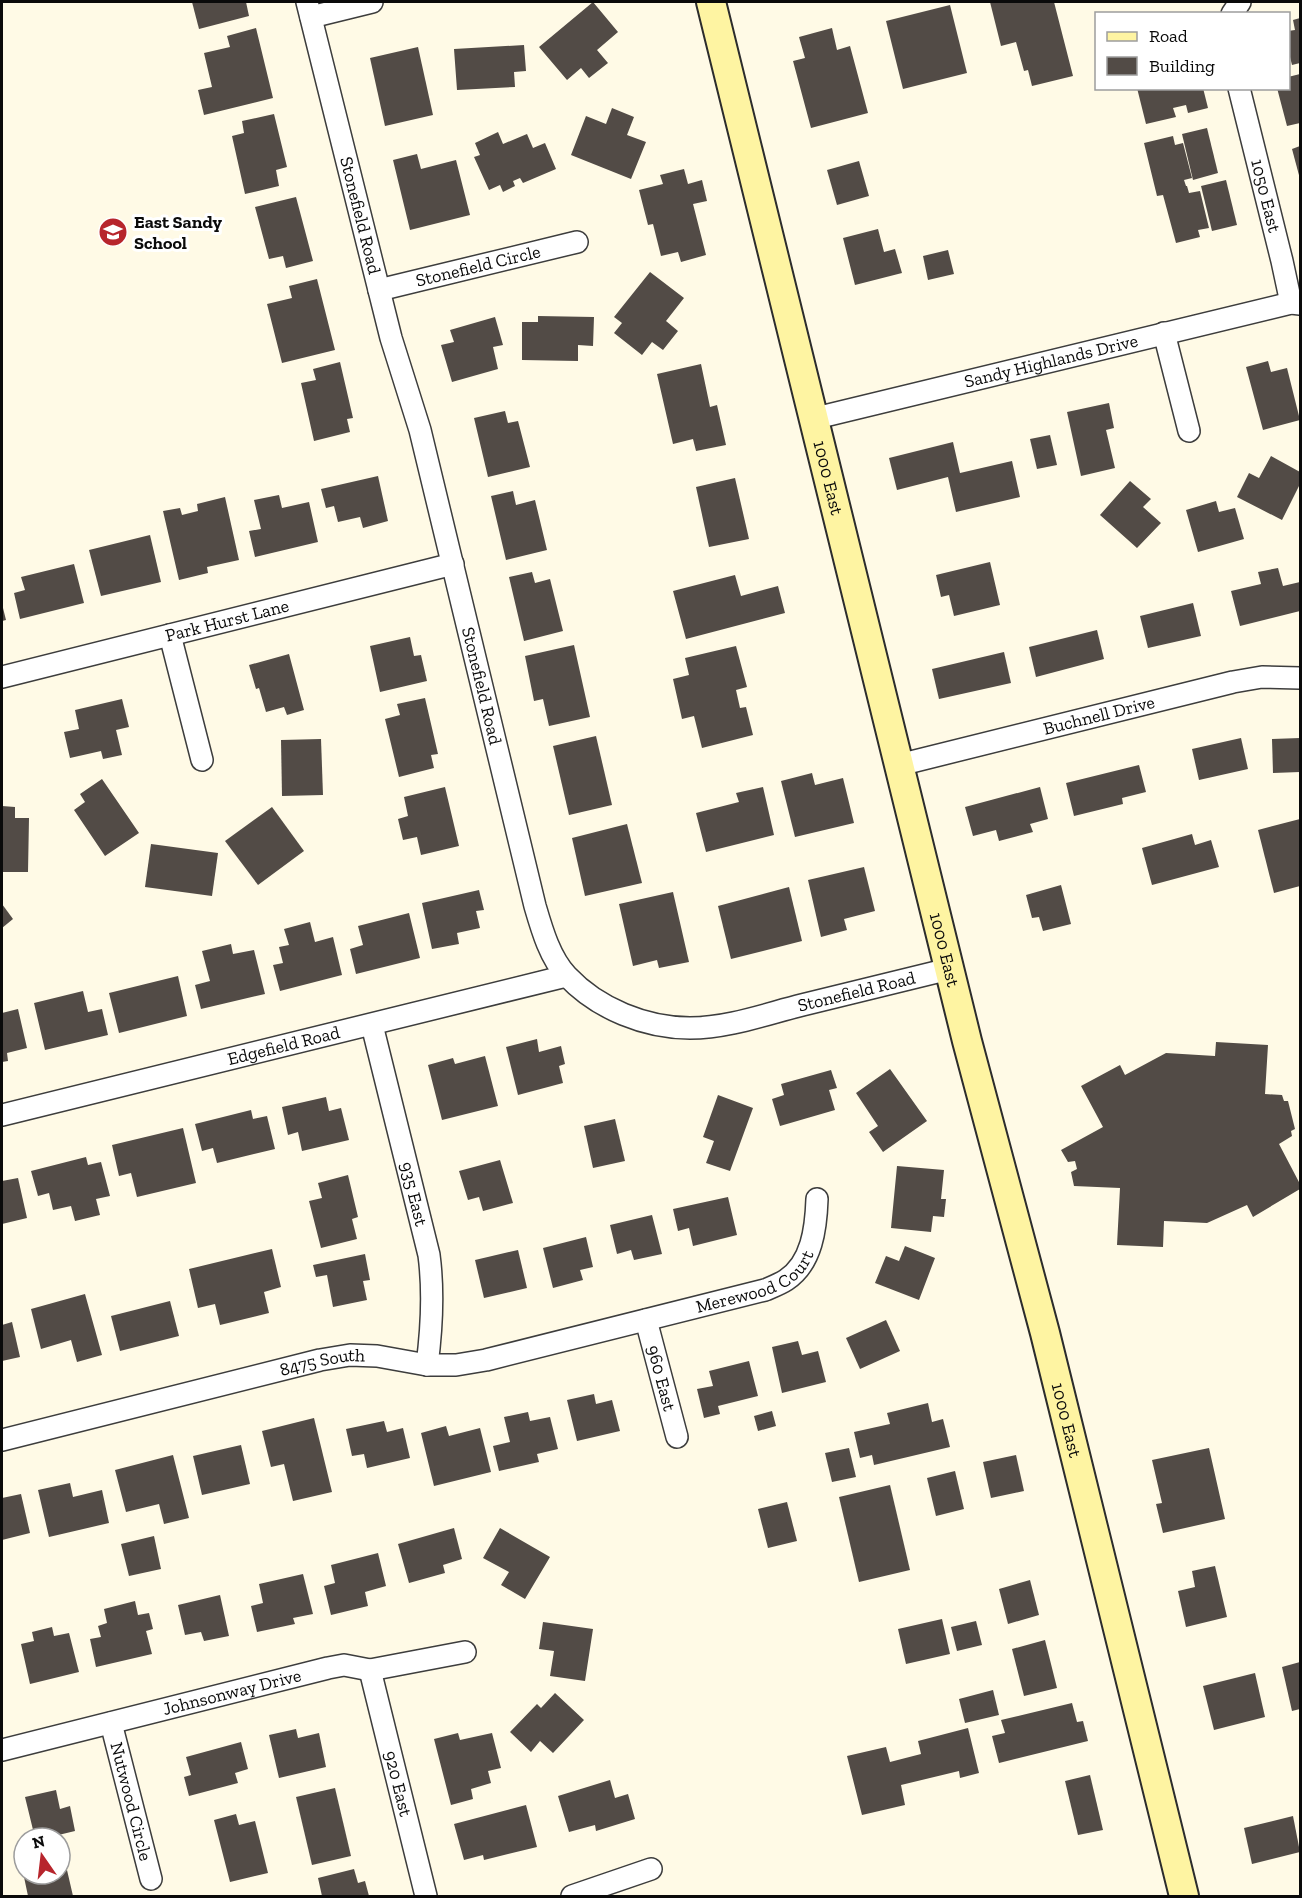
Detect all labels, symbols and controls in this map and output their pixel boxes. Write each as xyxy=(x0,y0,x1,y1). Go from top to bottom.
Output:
legend xyxy=(1095,12,1290,90)
text: Road xyxy=(1149,25,1188,47)
text: Building xyxy=(1149,55,1215,77)
street label: Stonefield Road xyxy=(335,154,386,277)
street label: 1050 East xyxy=(1246,157,1286,235)
place label: East Sandy School xyxy=(134,211,222,254)
school or university icon: East Sandy School xyxy=(97,216,129,248)
street label: Stonefield Circle xyxy=(413,240,543,292)
street label: Sandy Highlands Drive xyxy=(962,329,1140,393)
street label: 1000 East xyxy=(808,438,848,518)
street label: Park Hurst Lane xyxy=(163,595,291,647)
street label: Stonefield Road xyxy=(457,625,507,747)
street label: Buchnell Drive xyxy=(1041,691,1157,740)
street label: 1000 East xyxy=(925,910,964,990)
street label: Stonefield Road xyxy=(795,967,918,1017)
street label: Edgefield Road xyxy=(225,1021,342,1070)
street label: 935 East xyxy=(395,1159,432,1229)
street label: Merewood Court xyxy=(694,1246,819,1318)
street label: 960 East xyxy=(642,1343,681,1414)
street label: 8475 South xyxy=(277,1344,365,1381)
street label: 1000 East xyxy=(1047,1381,1086,1460)
street label: Johnsonway Drive xyxy=(160,1664,303,1720)
street label: Nutwood Circle xyxy=(105,1740,157,1863)
street label: 920 East xyxy=(379,1748,417,1819)
north arrow xyxy=(12,1826,72,1886)
text: N xyxy=(30,1831,47,1853)

